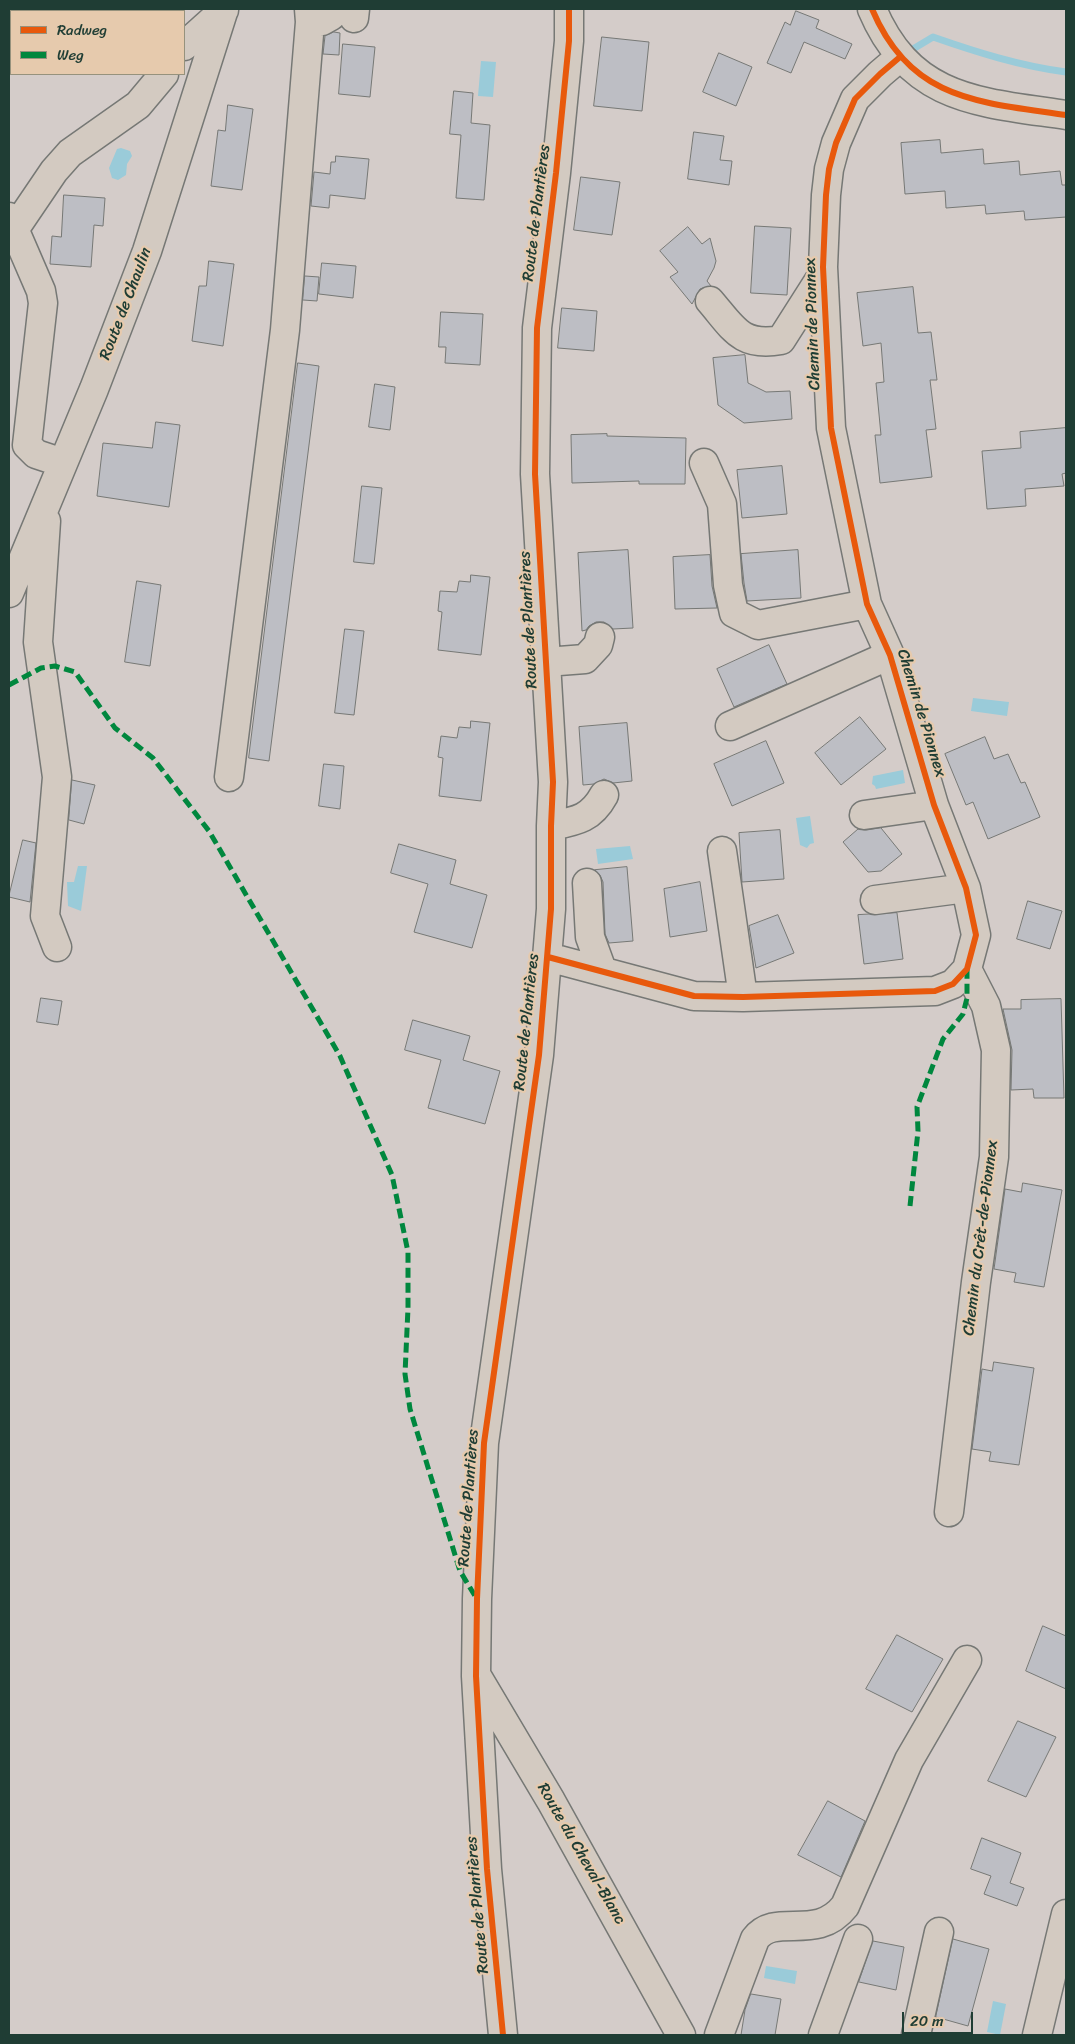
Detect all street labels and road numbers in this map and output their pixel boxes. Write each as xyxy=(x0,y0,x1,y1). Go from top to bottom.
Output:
street label: Route de Plantières xyxy=(519,143,555,283)
street label: Route de Chaulin xyxy=(96,245,156,363)
street label: Chemin de Pionnex xyxy=(801,258,825,390)
street label: Route de Plantières xyxy=(516,551,542,689)
street label: Chemin de Pionnex xyxy=(892,647,950,779)
street label: Route de Plantières xyxy=(510,953,544,1091)
street label: Chemin du Crêt-de-Pionnex xyxy=(960,1139,1002,1337)
street label: Route de Plantières xyxy=(455,1429,483,1567)
street label: Route du Cheval-Blanc xyxy=(533,1780,629,1928)
street label: Route de Plantières xyxy=(462,1836,494,1974)

